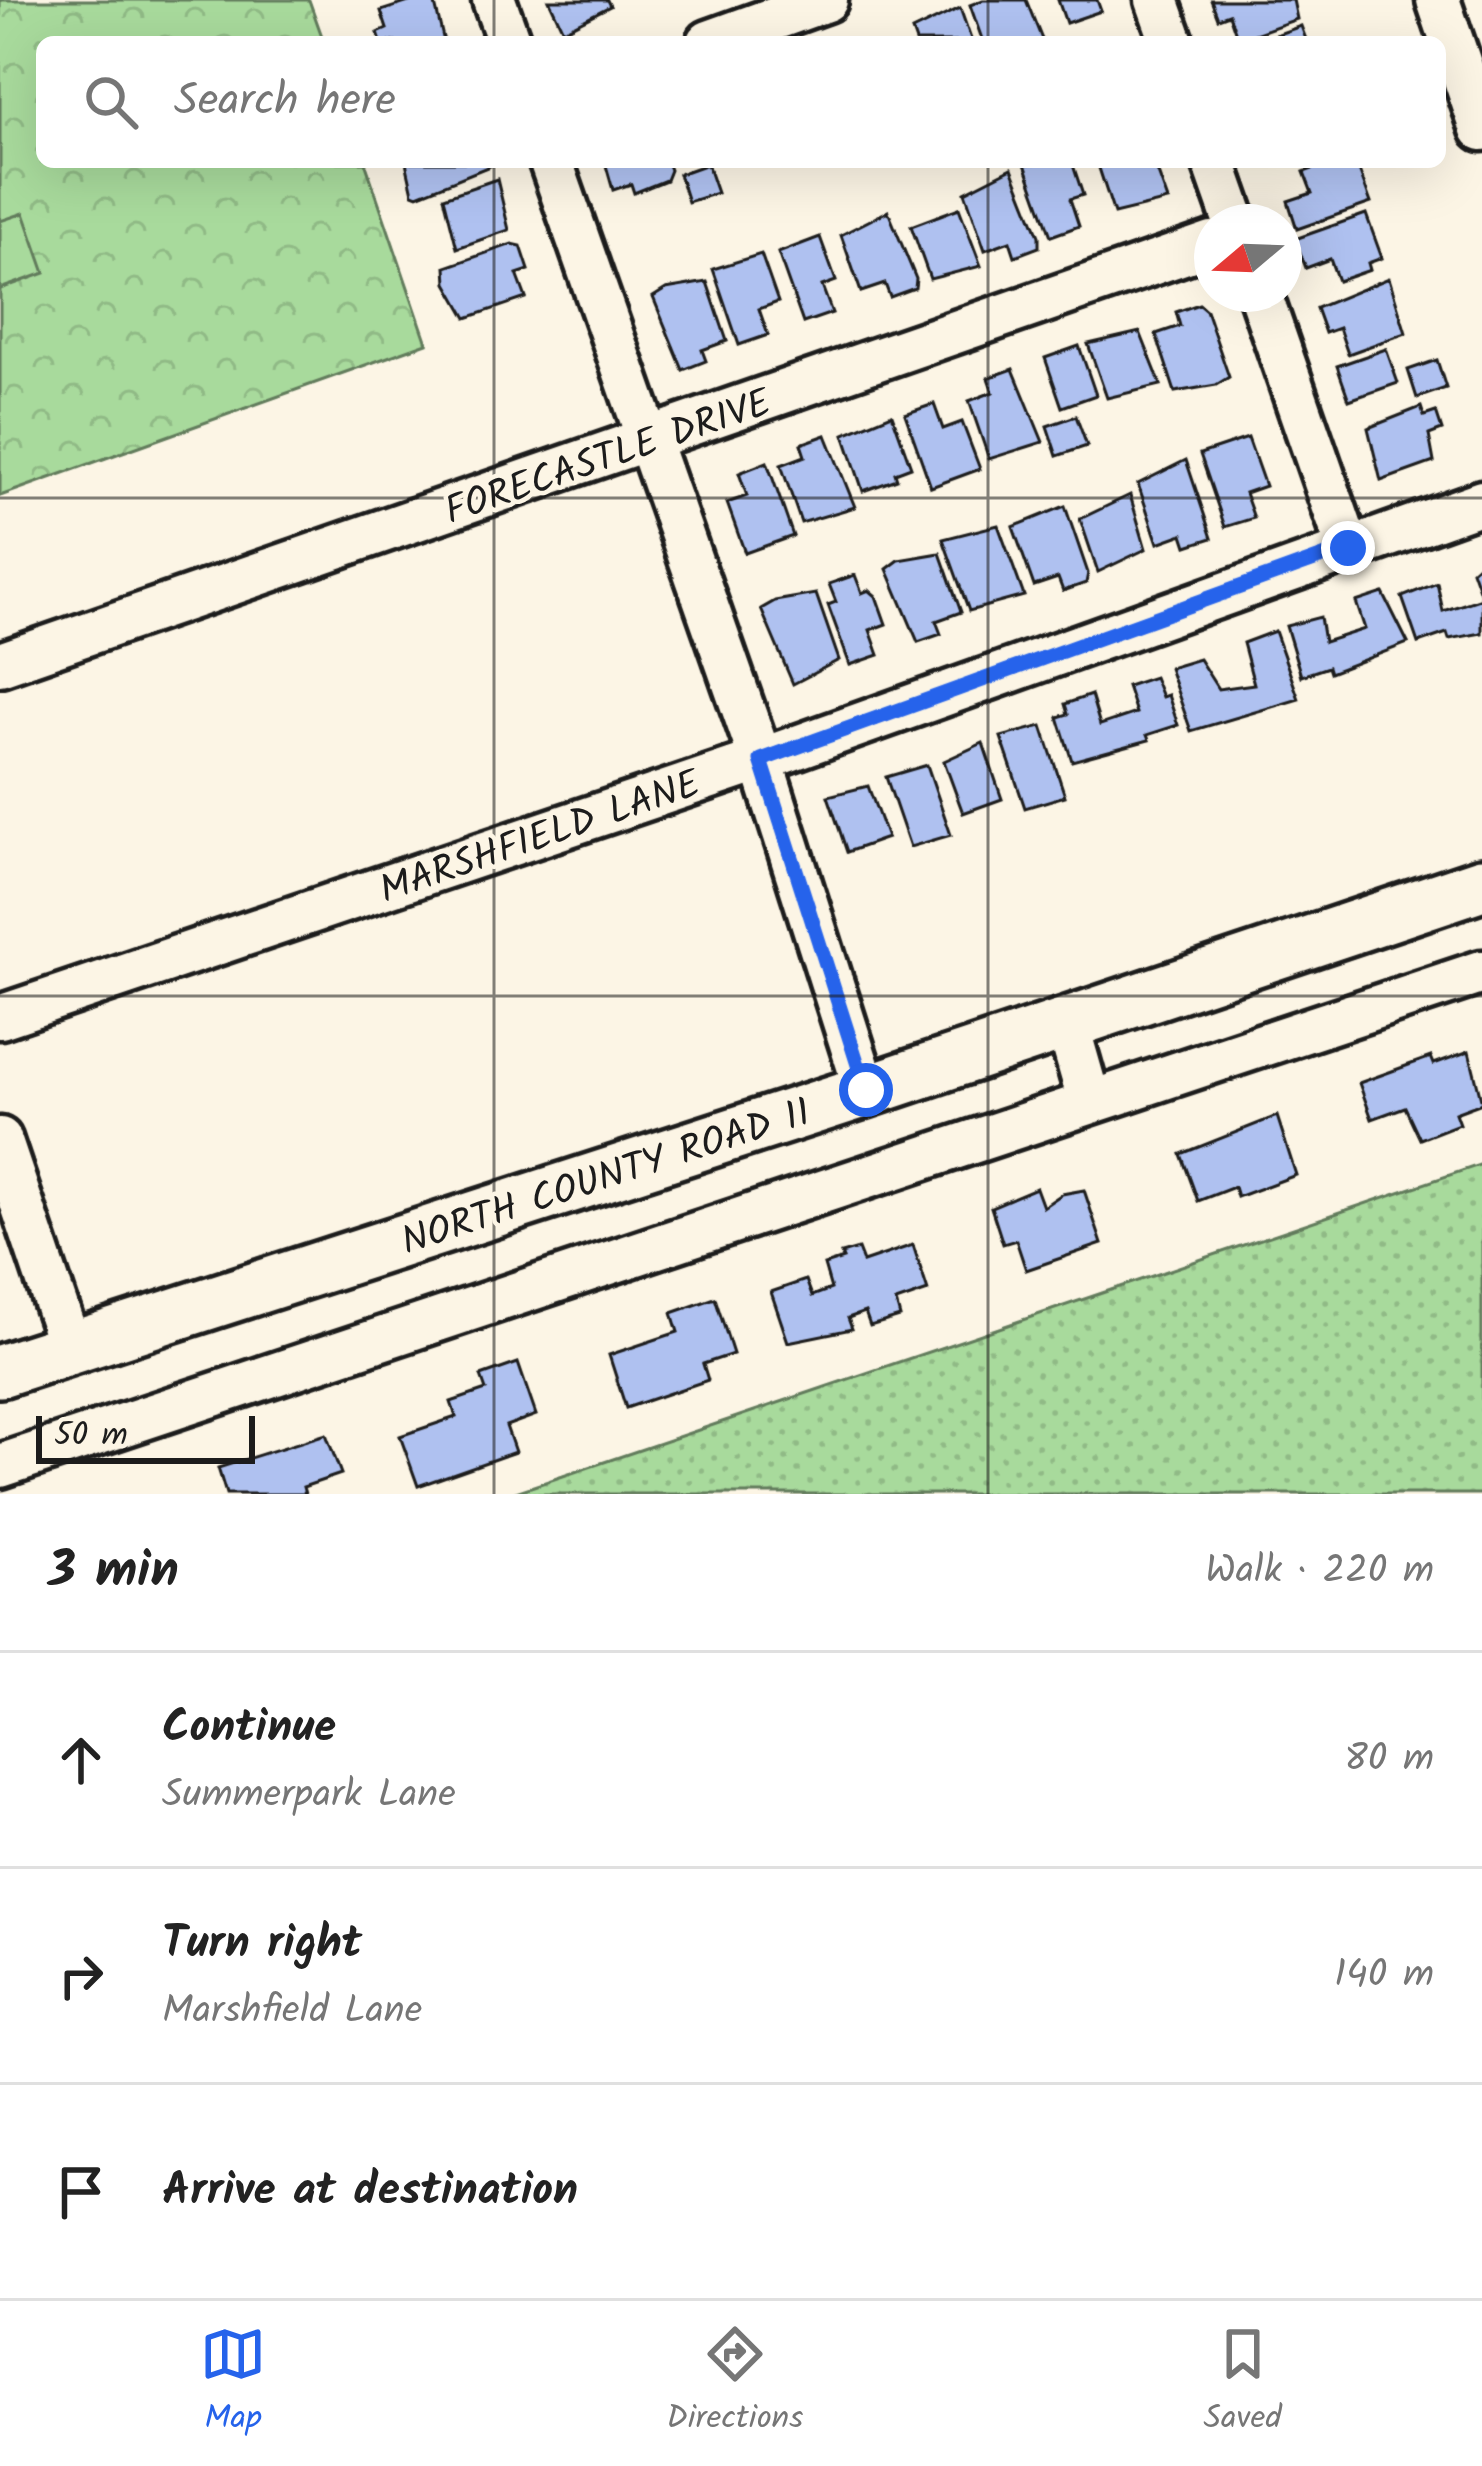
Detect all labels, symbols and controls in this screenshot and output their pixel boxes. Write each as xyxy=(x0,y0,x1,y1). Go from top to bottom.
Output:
search box xyxy=(36,36,1446,168)
text: Search here xyxy=(174,66,396,138)
icon: search xyxy=(78,69,144,135)
north arrow xyxy=(1194,204,1302,312)
street label: FORECASTLE DRIVE xyxy=(437,373,781,544)
route end xyxy=(1321,521,1375,575)
street label: MARSHFIELD LANE xyxy=(371,754,710,923)
route start xyxy=(839,1063,893,1117)
street label: NORTH COUNTY ROAD 11 xyxy=(393,1083,819,1274)
scale bar xyxy=(36,1410,255,1463)
text: 50 m xyxy=(54,1410,128,1463)
text: 3 min xyxy=(48,1532,179,1613)
text: Walk · 220 m xyxy=(1205,1541,1434,1603)
text: Continue xyxy=(162,1693,336,1765)
icon: ahead xyxy=(48,1727,114,1793)
text: 80 m xyxy=(1344,1729,1434,1791)
text: Summerpark Lane xyxy=(162,1765,456,1827)
text: Turn right xyxy=(162,1909,362,1981)
icon: right xyxy=(48,1943,114,2009)
text: 140 m xyxy=(1334,1945,1434,2007)
text: Marshfield Lane xyxy=(162,1981,422,2043)
text: Arrive at destination xyxy=(162,2156,578,2228)
icon: arrive xyxy=(48,2159,114,2225)
tab: Map xyxy=(200,2321,266,2446)
tab: Directions xyxy=(666,2321,803,2446)
tab: Saved xyxy=(1204,2321,1282,2446)

